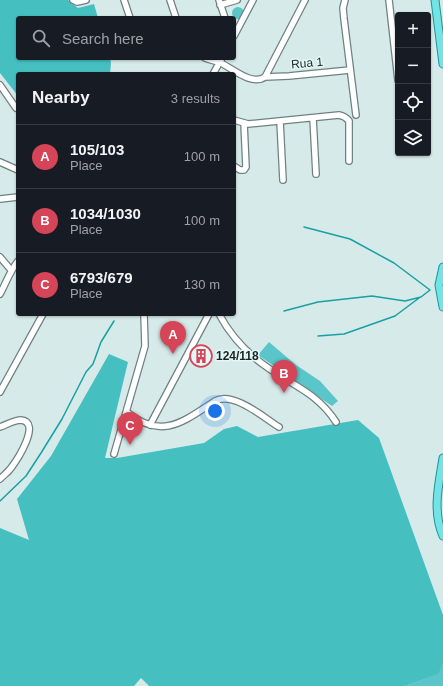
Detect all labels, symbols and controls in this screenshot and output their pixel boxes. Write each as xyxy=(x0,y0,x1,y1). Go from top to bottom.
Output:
map controls xyxy=(395,12,431,156)
button: + xyxy=(395,12,431,48)
search box xyxy=(16,16,236,60)
icon: search xyxy=(30,27,52,49)
text: Search here xyxy=(62,30,144,47)
button: − xyxy=(395,48,431,84)
street label: Rua 1 xyxy=(290,55,324,71)
button: locate xyxy=(395,84,431,120)
text: Nearby xyxy=(32,88,90,107)
text: 3 results xyxy=(171,91,220,106)
button: layers xyxy=(395,120,431,156)
text: 105/103 xyxy=(70,141,124,158)
text: A xyxy=(40,149,50,164)
text: 100 m xyxy=(184,149,220,164)
text: Place xyxy=(70,158,103,173)
text: 1034/1030 xyxy=(70,205,141,222)
text: B xyxy=(40,213,50,228)
text: 100 m xyxy=(184,213,220,228)
text: Place xyxy=(70,222,103,237)
text: 6793/679 xyxy=(70,269,133,286)
text: C xyxy=(40,277,50,292)
text: 130 m xyxy=(184,277,220,292)
text: Place xyxy=(70,286,103,301)
pin: A xyxy=(160,321,186,354)
building icon: 124/118 xyxy=(188,343,214,369)
place label: 124/118 xyxy=(216,349,259,363)
pin: B xyxy=(271,360,297,393)
your location xyxy=(205,401,225,421)
pin: C xyxy=(117,412,143,445)

